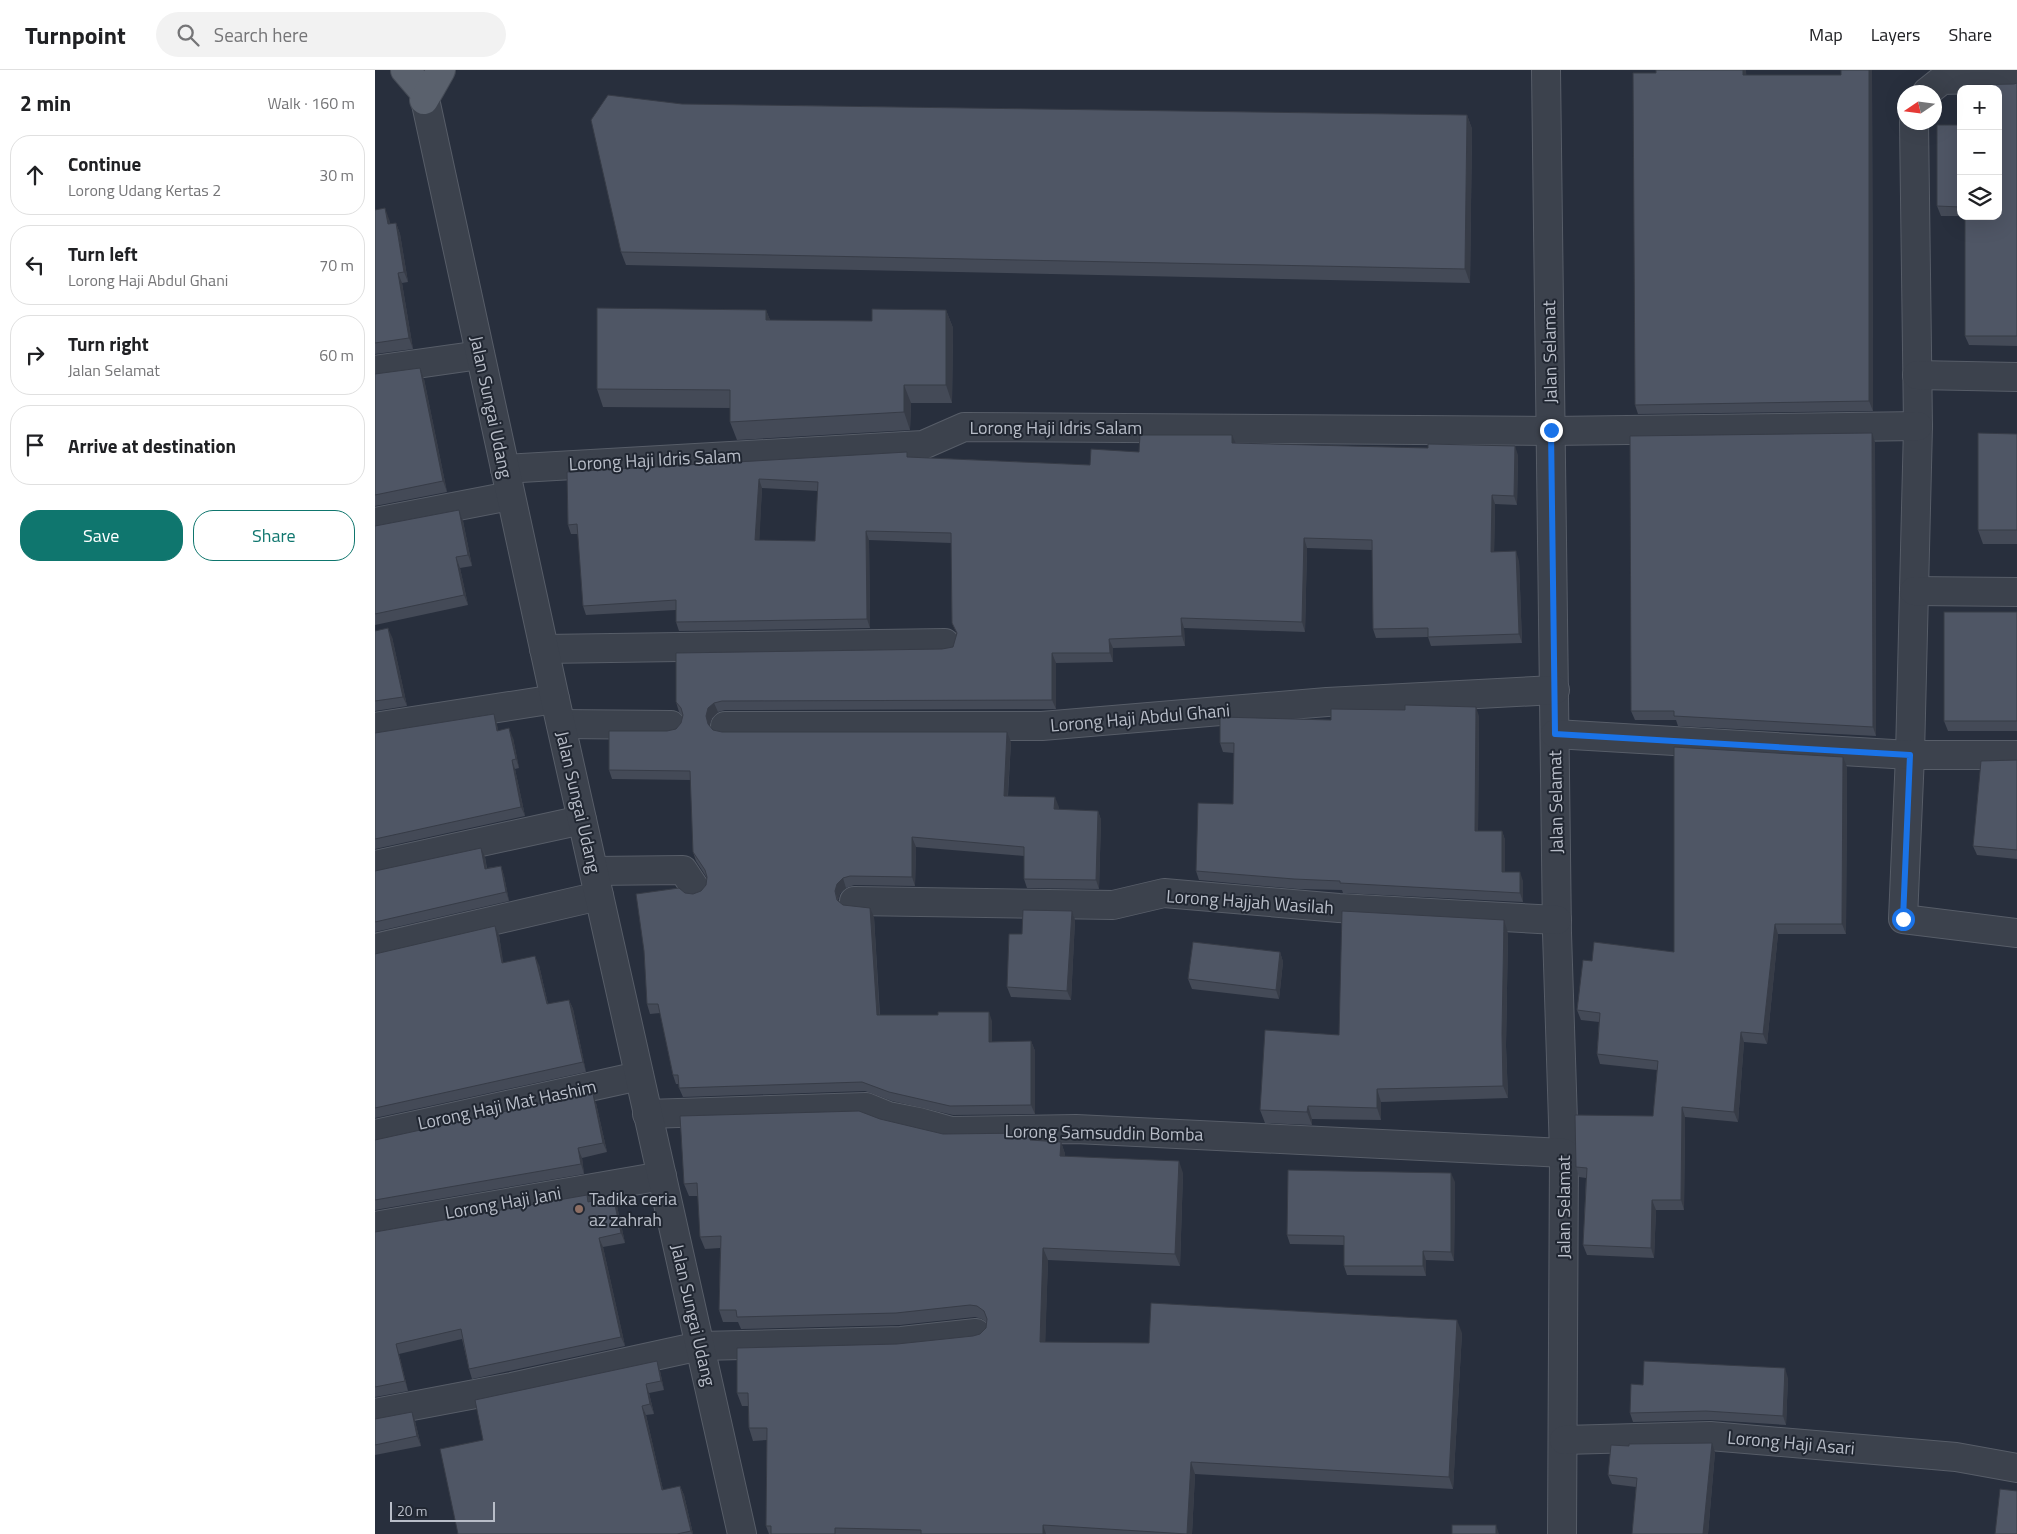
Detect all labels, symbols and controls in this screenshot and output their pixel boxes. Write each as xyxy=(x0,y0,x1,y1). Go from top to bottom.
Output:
search box xyxy=(156,12,506,57)
text: Turnpoint xyxy=(25,17,126,53)
text: Search here xyxy=(214,20,308,49)
icon: search xyxy=(174,21,202,49)
text: Map xyxy=(1809,21,1843,48)
text: Layers xyxy=(1871,21,1920,48)
text: Share xyxy=(1948,21,1992,48)
north arrow xyxy=(1897,85,1942,130)
map controls xyxy=(1957,85,2002,220)
button: + xyxy=(1957,85,2002,130)
text: 2 min xyxy=(20,87,71,119)
text: Walk · 160 m xyxy=(267,91,355,115)
button: − xyxy=(1957,130,2002,175)
text: Continue xyxy=(68,149,141,178)
icon: ahead xyxy=(21,161,49,189)
text: 30 m xyxy=(319,163,354,187)
button: layers xyxy=(1957,175,2002,220)
text: Lorong Udang Kertas 2 xyxy=(68,178,221,202)
text: Turn left xyxy=(68,239,138,268)
icon: left xyxy=(21,251,49,279)
text: 70 m xyxy=(319,253,354,277)
text: Lorong Haji Abdul Ghani xyxy=(68,268,228,292)
street label: Jalan Selamat xyxy=(1535,299,1564,404)
text: Turn right xyxy=(68,329,149,358)
street label: Jalan Sungai Udang xyxy=(463,333,520,481)
icon: right xyxy=(21,341,49,369)
text: 60 m xyxy=(319,343,354,367)
text: Jalan Selamat xyxy=(68,358,160,382)
street label: Lorong Haji Idris Salam xyxy=(970,414,1142,441)
route end xyxy=(1540,419,1563,442)
icon: arrive xyxy=(21,431,49,459)
text: Arrive at destination xyxy=(68,431,236,460)
street label: Lorong Haji Idris Salam xyxy=(568,441,742,478)
button: Save xyxy=(20,510,183,561)
button: Share xyxy=(193,510,355,561)
street label: Lorong Haji Abdul Ghani xyxy=(1049,696,1231,739)
street label: Jalan Sungai Udang xyxy=(549,728,608,876)
street label: Jalan Selamat xyxy=(1541,749,1570,854)
street label: Lorong Hajjah Wasilah xyxy=(1165,882,1335,921)
route start xyxy=(1892,908,1915,931)
street label: Lorong Haji Mat Hashim xyxy=(415,1072,599,1137)
street label: Lorong Samsuddin Bomba xyxy=(1004,1117,1204,1148)
street label: Jalan Selamat xyxy=(1550,1155,1577,1259)
street label: Lorong Haji Jani xyxy=(443,1179,563,1226)
place label: Tadika ceria az zahrah xyxy=(589,1185,677,1233)
marker: Tadika ceria az zahrah xyxy=(573,1203,585,1215)
street label: Jalan Sungai Udang xyxy=(664,1241,723,1389)
street label: Lorong Haji Asari xyxy=(1726,1423,1856,1462)
scale bar xyxy=(390,1499,495,1522)
text: 20 m xyxy=(397,1500,427,1521)

